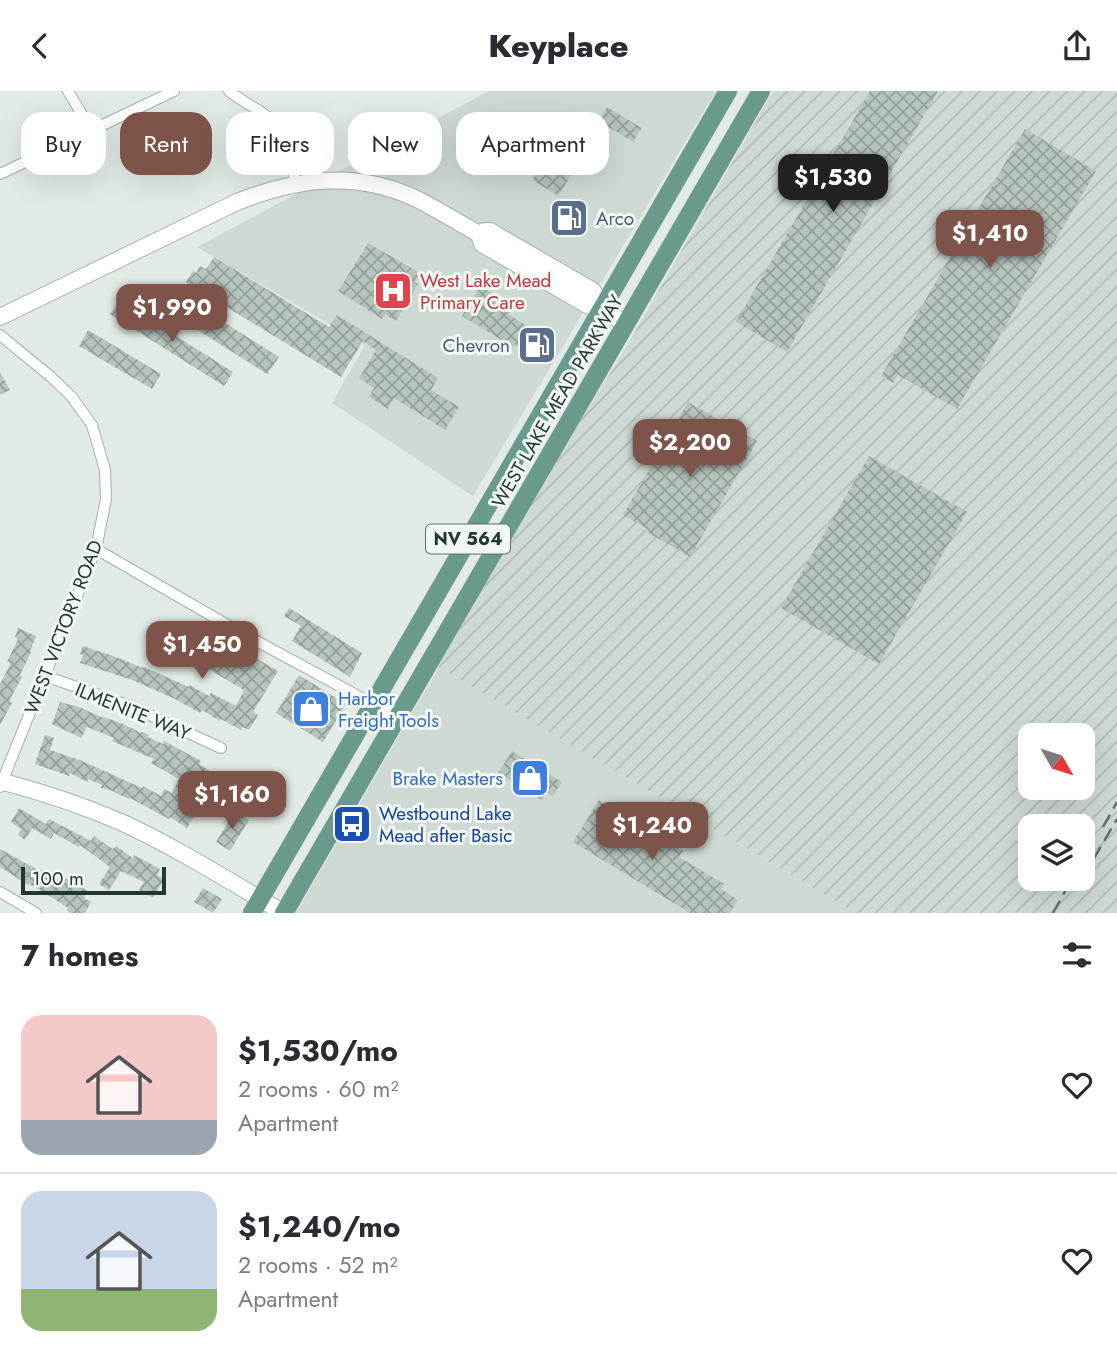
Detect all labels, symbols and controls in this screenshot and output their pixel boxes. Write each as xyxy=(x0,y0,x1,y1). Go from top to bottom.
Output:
text: Keyplace xyxy=(488,23,629,69)
icon: back xyxy=(21,27,59,65)
icon: share xyxy=(1058,27,1096,65)
chip: Buy xyxy=(21,112,106,175)
chip: Rent xyxy=(120,112,212,175)
chip: Filters xyxy=(226,112,334,175)
chip: New xyxy=(348,112,442,175)
chip: Apartment xyxy=(456,112,609,175)
pin: $1,530 xyxy=(776,155,890,214)
text: $1,530 xyxy=(794,160,872,194)
fuel station icon: Arco xyxy=(548,197,590,239)
place label: Arco xyxy=(596,205,634,232)
pin: $1,410 xyxy=(933,211,1047,270)
text: $1,410 xyxy=(952,216,1028,250)
place label: West Lake Mead Primary Care xyxy=(420,267,551,316)
hospital icon: West Lake Mead Primary Care xyxy=(372,270,414,312)
pin: $1,990 xyxy=(115,285,229,344)
street label: WEST LAKE MEAD PARKWAY xyxy=(485,289,630,513)
text: $1,990 xyxy=(132,290,212,324)
fuel station icon: Chevron xyxy=(516,324,558,366)
place label: Chevron xyxy=(443,332,510,359)
pin: $2,200 xyxy=(633,419,747,479)
text: $2,200 xyxy=(649,425,731,459)
road number: NV 564 xyxy=(426,525,510,553)
street label: WEST VICTORY ROAD xyxy=(18,536,109,718)
pin: $1,450 xyxy=(145,621,259,681)
text: $1,450 xyxy=(162,627,242,661)
street label: ILMENITE WAY xyxy=(71,676,195,747)
place label: Harbor Freight Tools xyxy=(338,685,439,734)
shop icon: Harbor Freight Tools xyxy=(290,688,332,730)
north arrow xyxy=(1018,723,1096,800)
map controls xyxy=(1018,723,1095,891)
shop icon: Brake Masters xyxy=(509,757,551,799)
place label: Brake Masters xyxy=(392,765,503,792)
pin: $1,160 xyxy=(175,771,289,831)
text: $1,160 xyxy=(194,777,270,811)
place label: Westbound Lake Mead after Basic xyxy=(379,800,512,849)
bus stop icon: Westbound Lake Mead after Basic xyxy=(331,803,373,845)
pin: $1,240 xyxy=(595,803,709,862)
text: $1,240 xyxy=(612,808,692,842)
button: layers xyxy=(1018,814,1095,891)
scale bar xyxy=(21,864,166,896)
text: 100 m xyxy=(32,865,84,892)
text: 7 homes xyxy=(21,934,138,977)
icon: filters xyxy=(1058,936,1096,974)
text: $1,530/mo xyxy=(238,1029,398,1072)
icon: home xyxy=(77,1043,161,1127)
icon: heart xyxy=(1058,1066,1096,1104)
text: 2 rooms · 60 m² xyxy=(238,1072,398,1106)
text: Apartment xyxy=(238,1106,338,1140)
text: $1,240/mo xyxy=(238,1205,401,1248)
icon: home xyxy=(77,1219,161,1303)
icon: heart xyxy=(1058,1242,1096,1280)
text: 2 rooms · 52 m² xyxy=(238,1248,397,1282)
text: Apartment xyxy=(238,1282,338,1316)

